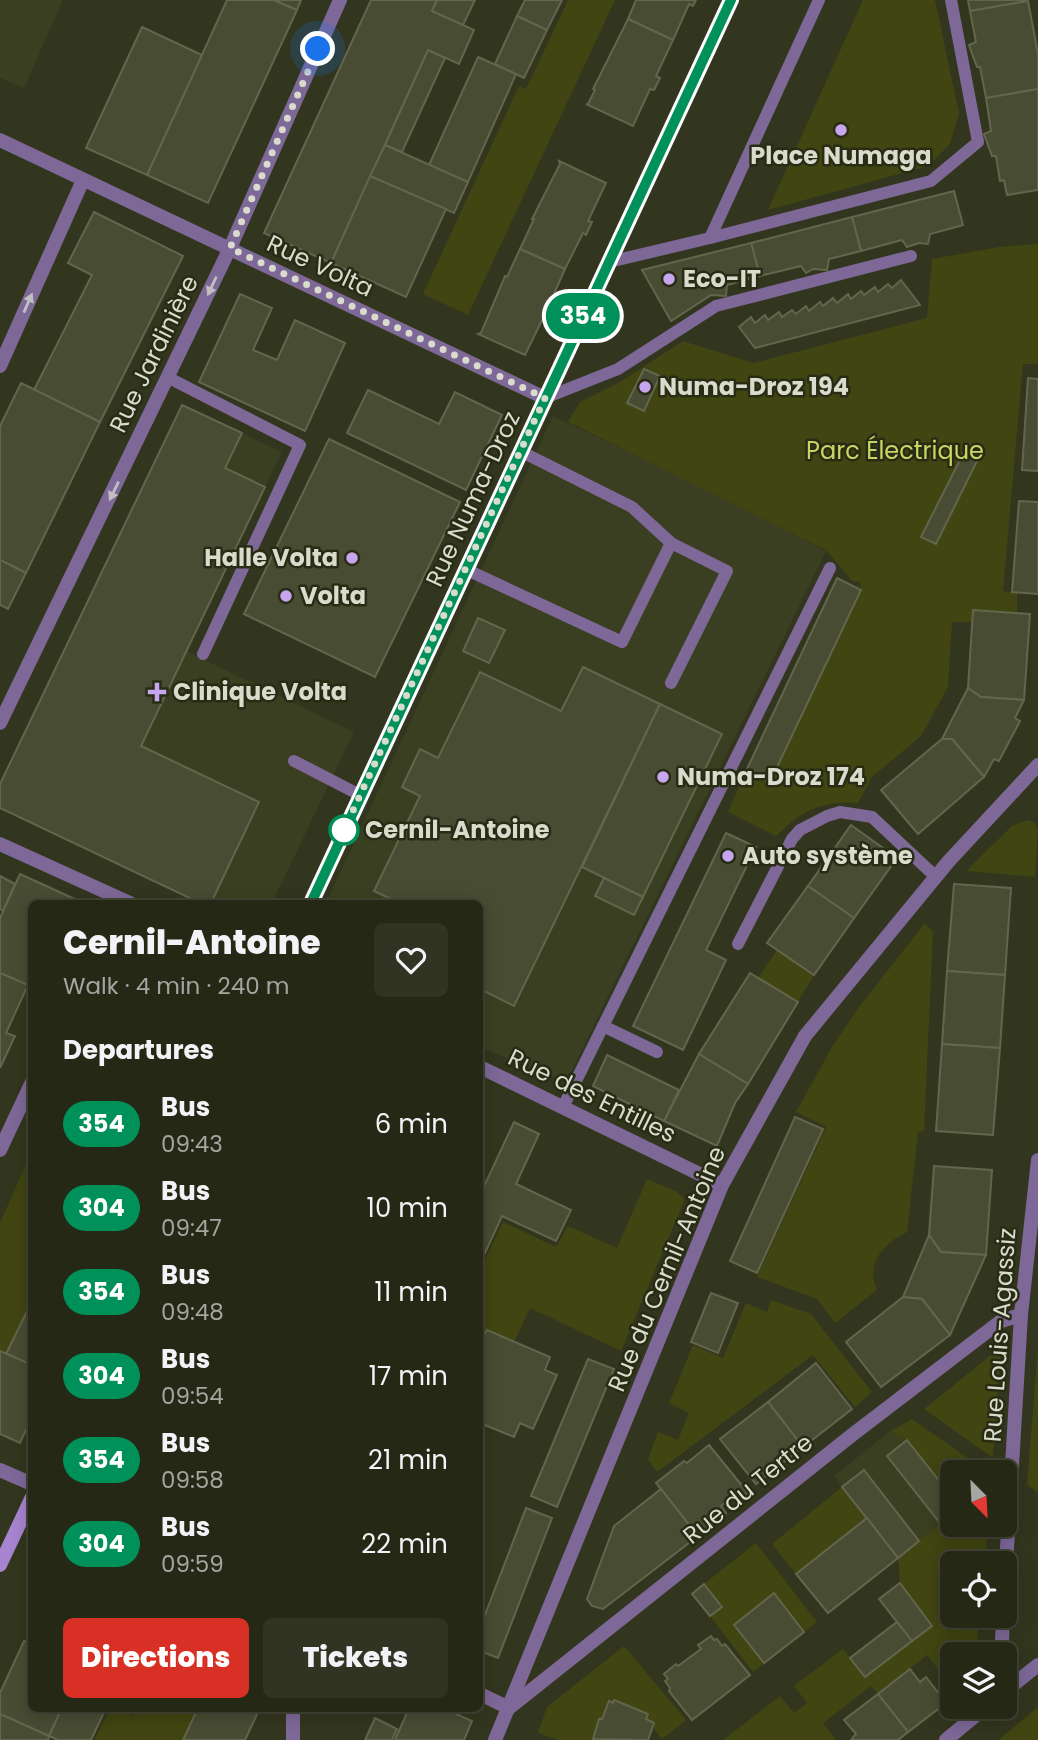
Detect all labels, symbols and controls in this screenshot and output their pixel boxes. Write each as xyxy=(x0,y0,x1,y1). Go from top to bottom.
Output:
your location xyxy=(300,31,335,66)
marker: Place Numaga xyxy=(833,122,849,138)
place label: Place Numaga xyxy=(750,139,932,172)
street label: Rue Volta xyxy=(262,227,379,305)
place label: Eco-IT xyxy=(683,262,761,295)
street label: Rue Jardinière xyxy=(101,270,206,438)
marker: Eco-IT xyxy=(661,271,677,287)
one-way arrow xyxy=(207,276,218,296)
one-way arrow xyxy=(22,293,34,313)
line badge: 354 xyxy=(543,293,623,339)
text: 354 xyxy=(560,299,606,332)
place label: Numa-Droz 194 xyxy=(659,370,849,403)
marker: Numa-Droz 194 xyxy=(637,379,653,395)
street label: Rue Numa-Droz xyxy=(417,406,528,592)
park label: Parc Électrique xyxy=(806,434,984,467)
one-way arrow xyxy=(108,481,119,501)
place label: Halle Volta xyxy=(204,541,338,574)
marker: Halle Volta xyxy=(344,550,360,566)
place label: Volta xyxy=(300,579,366,612)
marker: Volta xyxy=(278,588,294,604)
place label: Clinique Volta xyxy=(173,675,347,708)
marker: Clinique Volta xyxy=(147,682,167,702)
place label: Numa-Droz 174 xyxy=(677,760,865,793)
marker: Numa-Droz 174 xyxy=(655,769,671,785)
place label: Cernil-Antoine xyxy=(365,813,550,846)
marker: Cernil-Antoine xyxy=(329,815,359,845)
place label: Auto système xyxy=(742,839,913,872)
marker: Auto système xyxy=(720,848,736,864)
text: Cernil-Antoine xyxy=(63,919,321,966)
button: heart xyxy=(374,923,448,997)
text: Walk · 4 min · 240 m xyxy=(63,970,289,1002)
text: Departures xyxy=(63,1032,214,1068)
street label: Rue des Entilles xyxy=(503,1041,682,1150)
text: Bus xyxy=(161,1089,210,1125)
text: 6 min xyxy=(375,1106,448,1142)
text: 354 xyxy=(78,1107,125,1140)
text: 09:43 xyxy=(161,1128,223,1160)
street label: Rue du Cernil-Antoine xyxy=(600,1141,733,1397)
text: Bus xyxy=(161,1173,210,1209)
text: 10 min xyxy=(367,1190,448,1226)
text: 304 xyxy=(78,1191,125,1224)
text: 09:47 xyxy=(161,1212,222,1244)
street label: Rue Louis-Agassiz xyxy=(976,1227,1023,1443)
text: Bus xyxy=(161,1257,210,1293)
text: 11 min xyxy=(375,1274,448,1310)
text: 354 xyxy=(78,1275,125,1308)
text: 09:48 xyxy=(161,1296,224,1328)
text: Bus xyxy=(161,1341,210,1377)
text: 17 min xyxy=(369,1358,448,1394)
text: 304 xyxy=(78,1359,125,1392)
text: 09:54 xyxy=(161,1380,224,1412)
text: Bus xyxy=(161,1425,210,1461)
street label: Rue du Tertre xyxy=(676,1426,820,1551)
text: 21 min xyxy=(368,1442,448,1478)
text: 354 xyxy=(78,1443,125,1476)
north arrow xyxy=(940,1460,1017,1536)
map controls xyxy=(940,1460,1017,1719)
text: 09:58 xyxy=(161,1464,224,1496)
text: Bus xyxy=(161,1509,210,1545)
text: 22 min xyxy=(361,1526,448,1562)
text: 304 xyxy=(78,1527,125,1560)
text: 09:59 xyxy=(161,1548,224,1580)
button: locate xyxy=(940,1551,1017,1628)
button: Directions xyxy=(63,1618,249,1698)
button: Tickets xyxy=(263,1618,448,1698)
button: layers xyxy=(940,1642,1017,1719)

